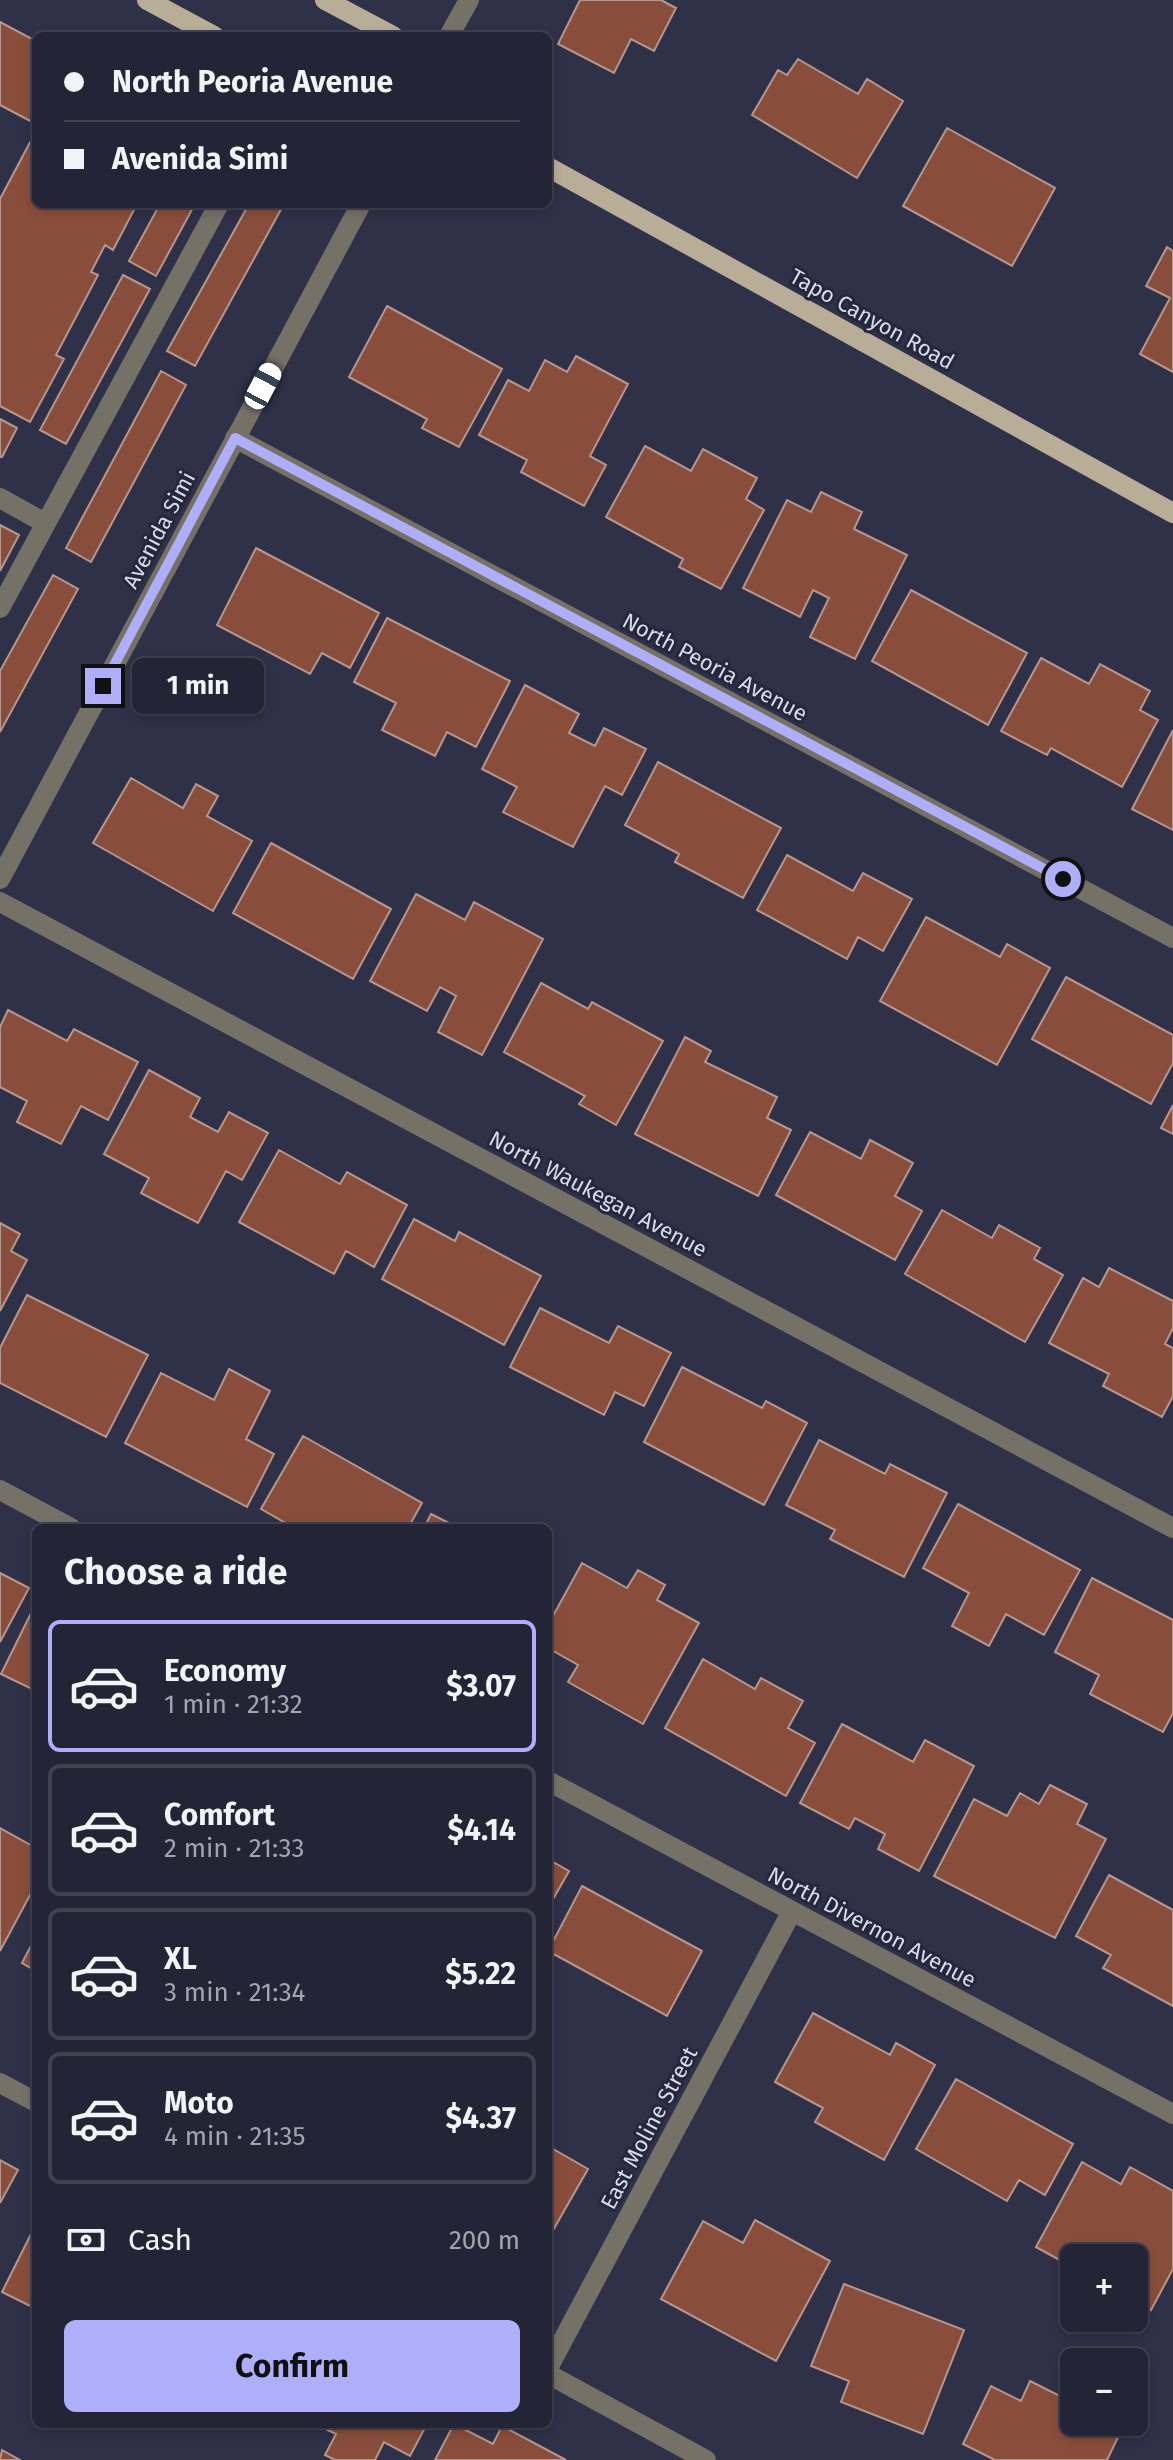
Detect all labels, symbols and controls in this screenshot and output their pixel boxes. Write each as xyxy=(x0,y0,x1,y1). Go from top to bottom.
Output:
text: North Peoria Avenue xyxy=(112,64,393,100)
text: Avenida Simi xyxy=(112,141,288,177)
street label: Tapo Canyon Road xyxy=(785,263,959,375)
car xyxy=(241,359,285,413)
street label: Avenida Simi xyxy=(117,467,201,593)
street label: North Peoria Avenue xyxy=(618,607,812,727)
callout: 1 min xyxy=(131,658,263,714)
route end xyxy=(85,668,121,704)
text: 1 min xyxy=(167,670,229,701)
route start xyxy=(1045,861,1081,897)
street label: North Waukegan Avenue xyxy=(484,1125,712,1263)
text: Choose a ride xyxy=(64,1550,287,1594)
icon: car xyxy=(68,1650,140,1722)
text: Economy xyxy=(164,1653,286,1689)
text: $3.07 xyxy=(446,1668,516,1704)
text: 1 min · 21:32 xyxy=(164,1689,303,1720)
icon: car xyxy=(68,1794,140,1866)
text: Comfort xyxy=(164,1797,275,1833)
text: $4.14 xyxy=(448,1812,516,1848)
text: 2 min · 21:33 xyxy=(164,1833,305,1864)
street label: North Divernon Avenue xyxy=(763,1861,981,1993)
icon: car xyxy=(68,1938,140,2010)
text: XL xyxy=(164,1941,197,1977)
text: $5.22 xyxy=(445,1956,516,1992)
text: 3 min · 21:34 xyxy=(164,1977,305,2008)
street label: East Moline Street xyxy=(595,2042,703,2214)
icon: car xyxy=(68,2082,140,2154)
text: Moto xyxy=(164,2085,234,2121)
text: $4.37 xyxy=(445,2100,516,2136)
text: 4 min · 21:35 xyxy=(164,2121,306,2152)
icon: cash xyxy=(64,2218,108,2262)
text: Cash xyxy=(128,2222,192,2258)
text: 200 m xyxy=(449,2225,520,2256)
map controls xyxy=(1060,2244,1148,2436)
button: + xyxy=(1060,2244,1148,2332)
button: Confirm xyxy=(64,2320,520,2412)
button: − xyxy=(1060,2348,1148,2436)

